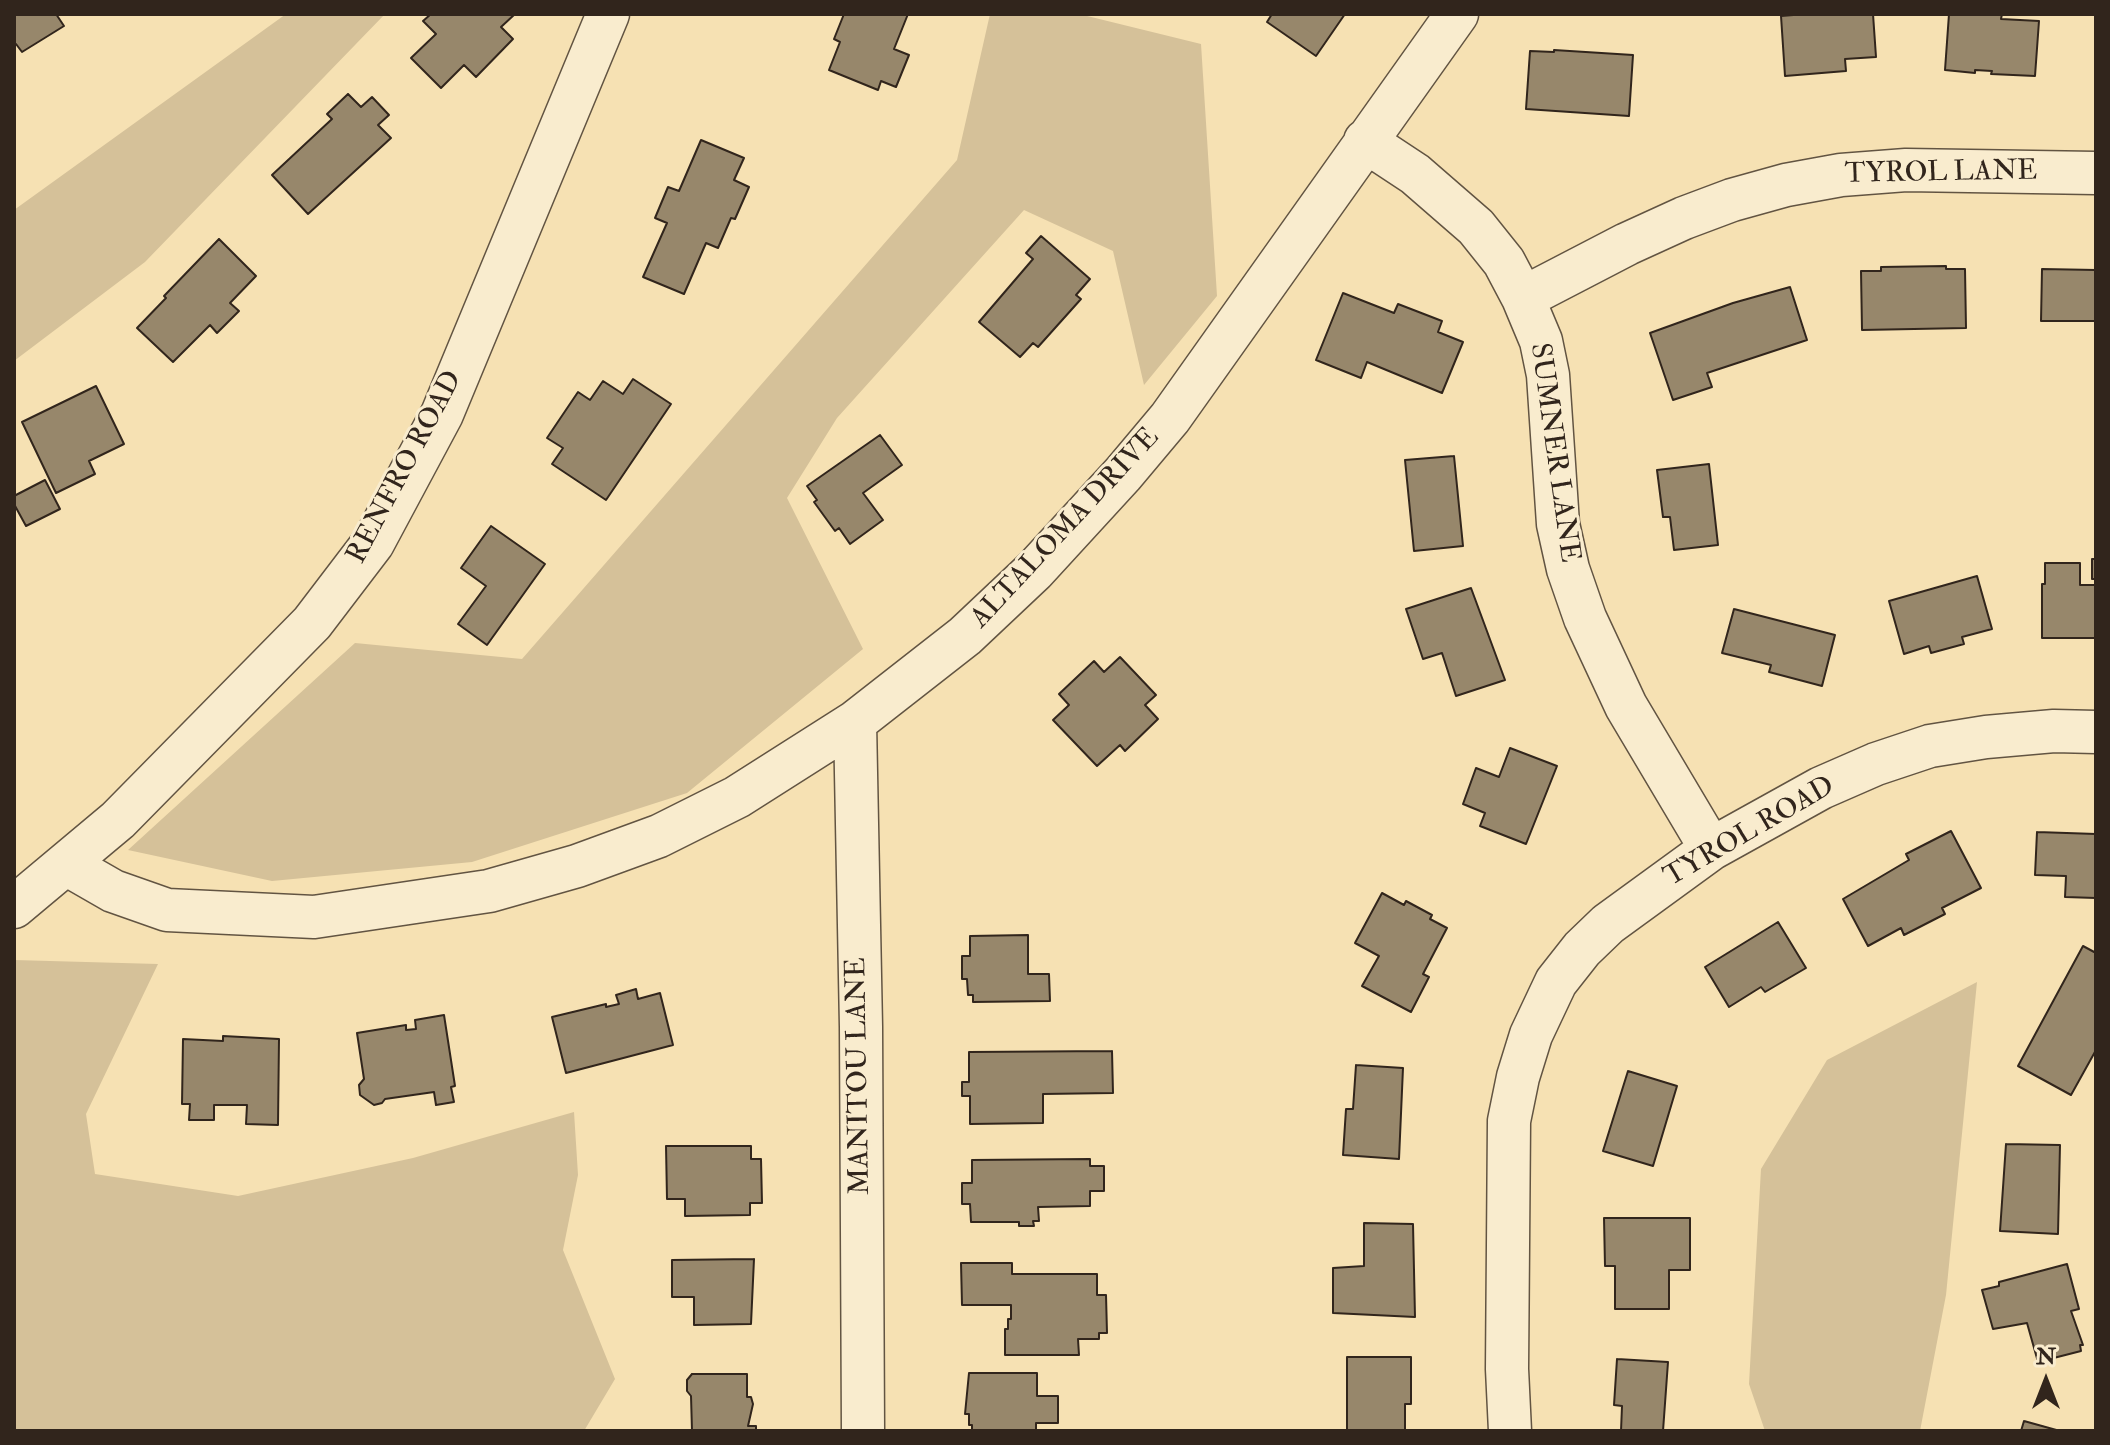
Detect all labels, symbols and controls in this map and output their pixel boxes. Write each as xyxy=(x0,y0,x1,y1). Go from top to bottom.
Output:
street label: TYROL LANE xyxy=(1844,156,2038,192)
street label: SUMNER LANE xyxy=(1521,341,1585,565)
street label: RENFRO ROAD xyxy=(341,366,471,570)
street label: ALTALOMA DRIVE xyxy=(965,422,1167,636)
street label: TYROL ROAD xyxy=(1659,771,1841,895)
street label: MANITOU LANE xyxy=(841,957,879,1195)
north arrow xyxy=(2006,1341,2086,1421)
text: N xyxy=(2036,1343,2056,1371)

